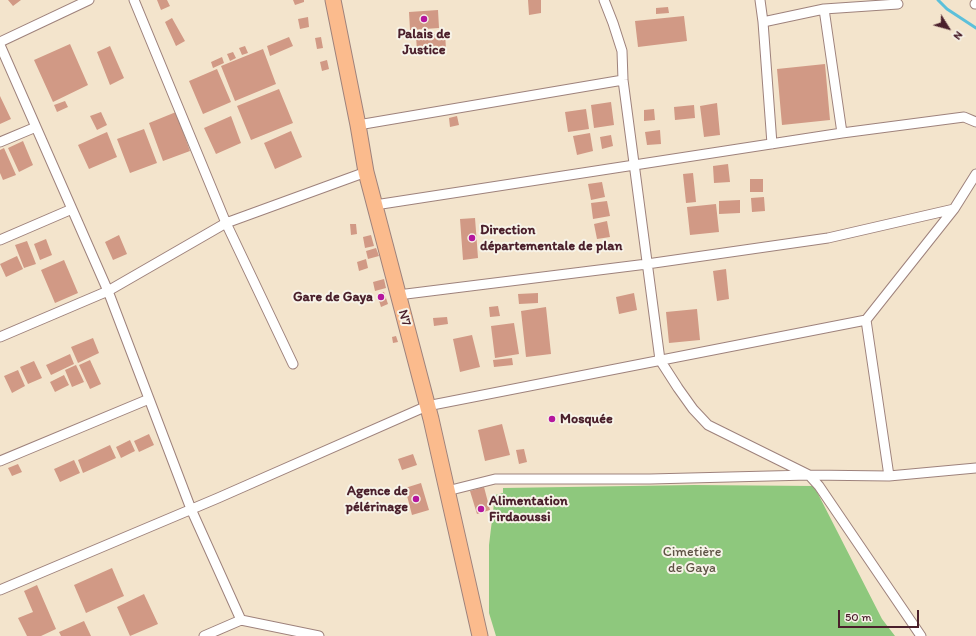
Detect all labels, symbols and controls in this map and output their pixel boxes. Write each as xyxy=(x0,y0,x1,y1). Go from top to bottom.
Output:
north arrow xyxy=(928,8,968,48)
marker: Palais de Justice xyxy=(419,14,429,24)
place label: Palais de Justice xyxy=(398,26,450,58)
text: N xyxy=(951,29,965,42)
place label: Direction départementale de plan xyxy=(480,222,622,254)
marker: Direction départementale de plan xyxy=(467,233,477,243)
place label: Gare de Gaya xyxy=(293,289,373,305)
marker: Gare de Gaya xyxy=(376,292,386,302)
street label: N7 xyxy=(394,308,414,328)
place label: Mosquée xyxy=(560,411,613,427)
marker: Mosquée xyxy=(547,414,557,424)
place label: Agence de pélérinage xyxy=(345,483,408,516)
place label: Alimentation Firdaoussi xyxy=(489,493,568,526)
marker: Agence de pélérinage xyxy=(411,494,421,504)
marker: Alimentation Firdaoussi xyxy=(476,504,486,514)
park label: Cimetière de Gaya xyxy=(663,544,721,576)
scale bar xyxy=(840,602,921,628)
text: 50 m xyxy=(845,610,871,624)

